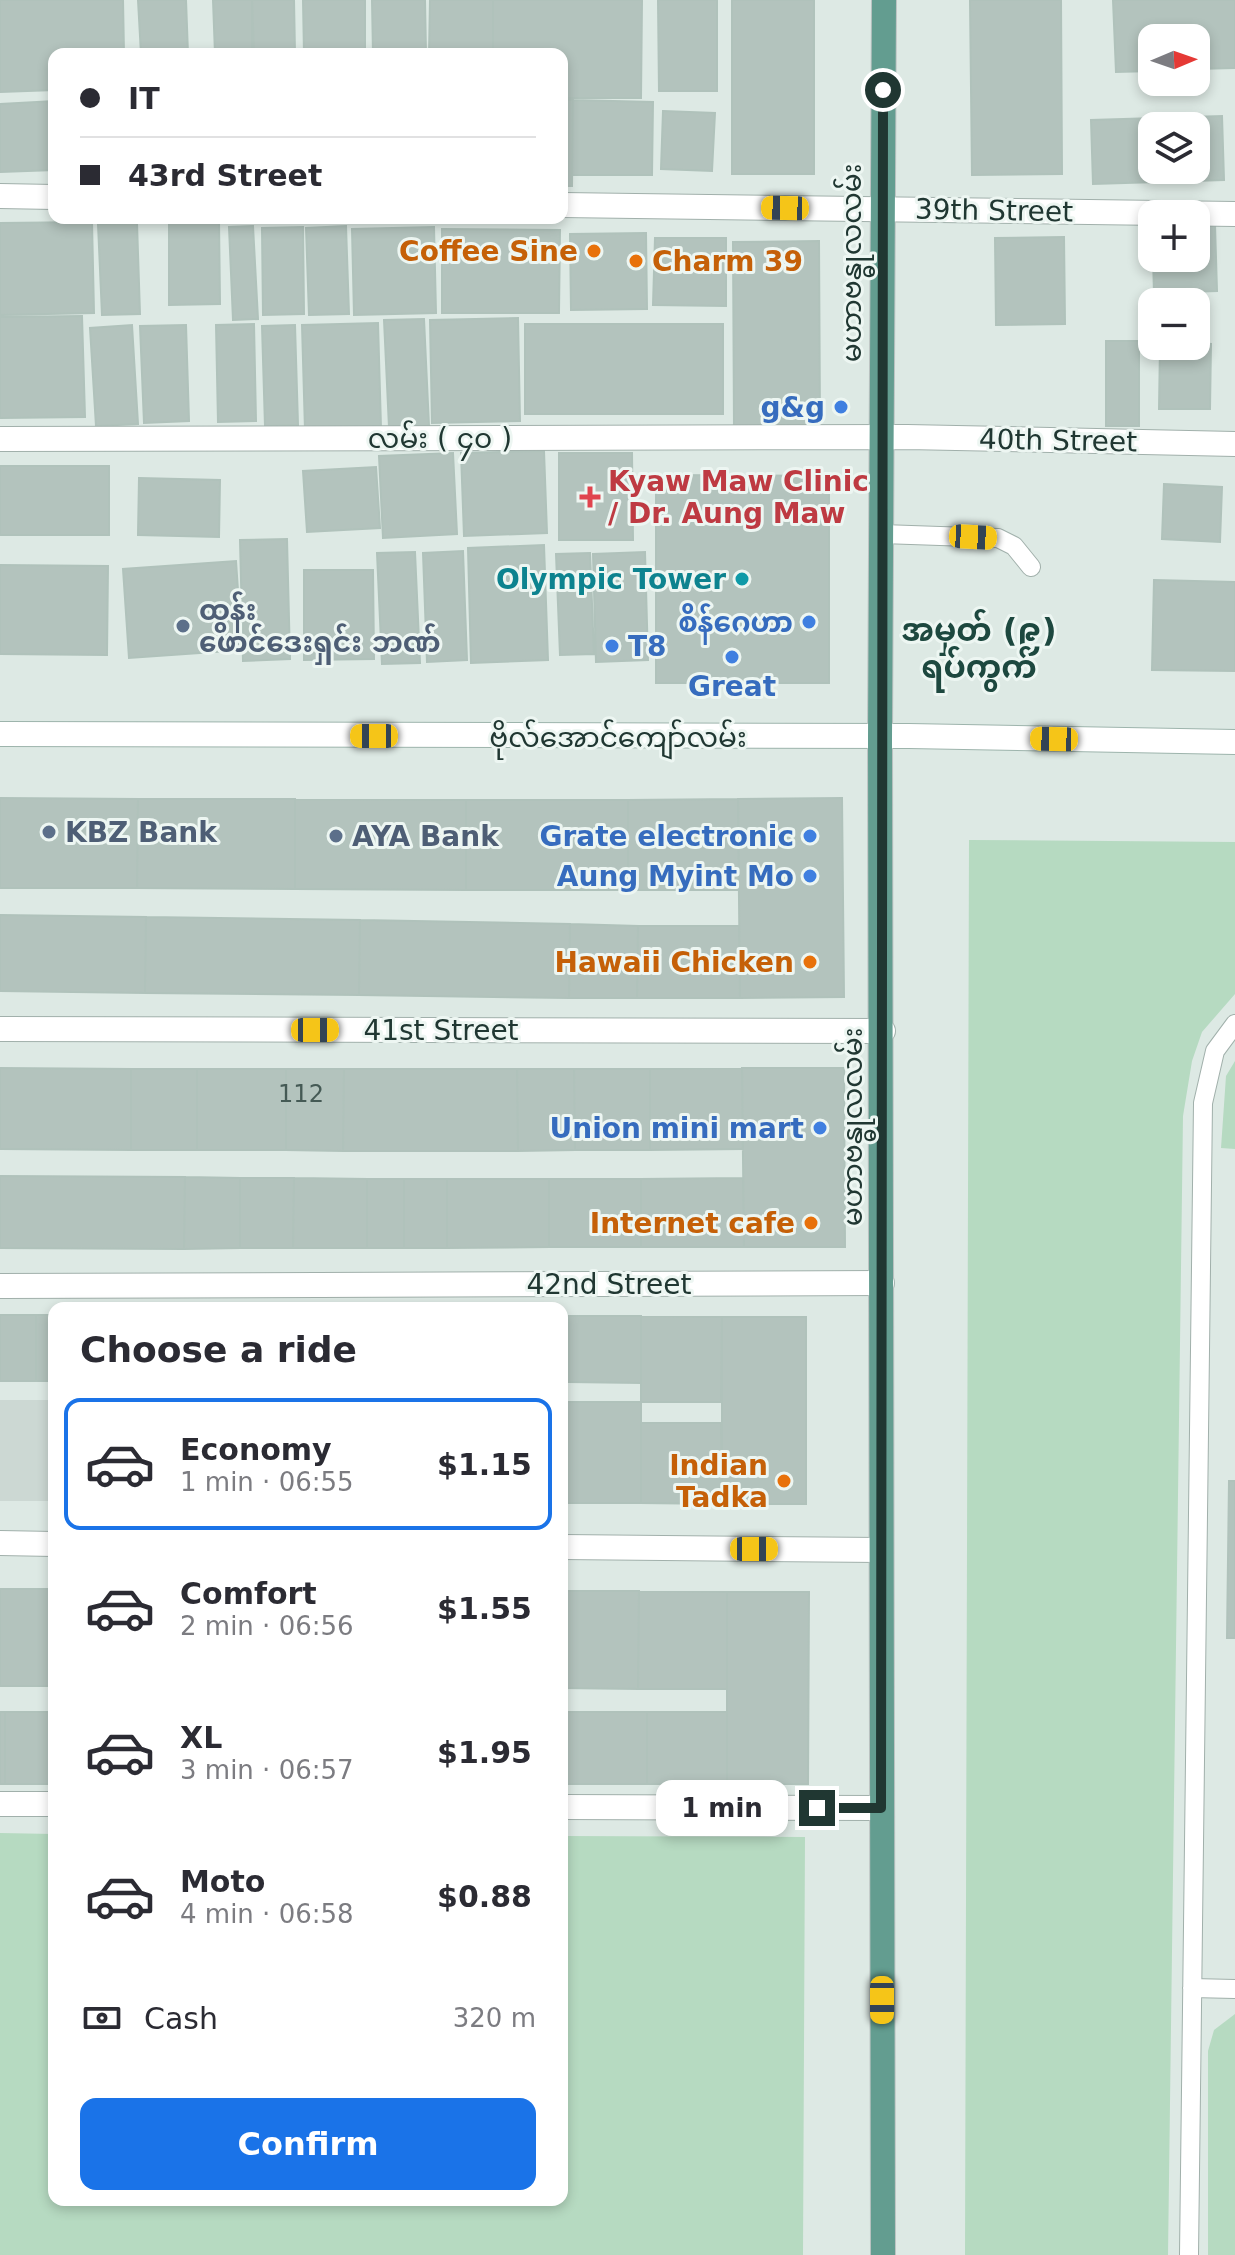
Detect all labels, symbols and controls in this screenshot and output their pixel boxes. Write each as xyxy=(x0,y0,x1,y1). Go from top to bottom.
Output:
north arrow xyxy=(1138,24,1210,96)
map controls xyxy=(1138,24,1210,360)
route start xyxy=(865,72,901,108)
text: IT xyxy=(128,81,160,116)
button: layers xyxy=(1138,112,1210,184)
text: 43rd Street xyxy=(128,158,322,193)
street label: မဟာဗန္ဓုလလမ်း xyxy=(833,164,875,362)
street label: 39th Street xyxy=(915,193,1073,228)
car xyxy=(761,196,809,220)
button: + xyxy=(1138,200,1210,272)
place label: Coffee Sine xyxy=(399,235,578,268)
marker: Coffee Sine xyxy=(585,242,603,260)
place label: Charm 39 xyxy=(652,245,803,278)
marker: Charm 39 xyxy=(627,252,645,270)
button: − xyxy=(1138,288,1210,360)
place label: g&g xyxy=(760,391,825,424)
marker: g&g xyxy=(832,398,850,416)
street label: လမ်း ( ၄၀ ) xyxy=(368,420,512,461)
street label: 40th Street xyxy=(979,423,1137,458)
place label: Kyaw Maw Clinic / Dr. Aung Maw xyxy=(608,465,869,530)
marker: Kyaw Maw Clinic / Dr. Aung Maw xyxy=(579,486,601,508)
car xyxy=(948,524,998,550)
place label: Olympic Tower xyxy=(496,563,726,596)
marker: Olympic Tower xyxy=(733,570,751,588)
place label: ထွန်း ဖောင်ဒေးရှင်း ဘဏ် xyxy=(199,591,441,665)
place label: စိန်ဂေဟာ xyxy=(678,603,793,645)
district label: အမှတ် (၉) ရပ်ကွက် xyxy=(901,608,1057,693)
marker: စိန်ဂေဟာ xyxy=(800,613,818,631)
marker: ထွန်း ဖောင်ဒေးရှင်း ဘဏ် xyxy=(174,617,192,635)
place label: T8 xyxy=(628,630,667,663)
marker: T8 xyxy=(603,637,621,655)
marker: Great xyxy=(723,648,741,666)
place label: Great xyxy=(688,670,776,703)
street label: ဗိုလ်အောင်ကျော်လမ်း xyxy=(489,719,747,760)
car xyxy=(350,724,398,748)
car xyxy=(1030,727,1078,751)
place label: KBZ Bank xyxy=(65,816,218,849)
place label: AYA Bank xyxy=(352,820,500,853)
place label: Grate electronic xyxy=(539,820,794,853)
marker: KBZ Bank xyxy=(40,823,58,841)
marker: AYA Bank xyxy=(327,827,345,845)
marker: Grate electronic xyxy=(801,827,819,845)
place label: Aung Myint Mo xyxy=(557,860,794,893)
marker: Aung Myint Mo xyxy=(801,867,819,885)
place label: Hawaii Chicken xyxy=(554,946,794,979)
marker: Hawaii Chicken xyxy=(801,953,819,971)
street label: 41st Street xyxy=(363,1014,519,1047)
car xyxy=(291,1018,339,1042)
street label: မဟာဗန္ဓုလလမ်း xyxy=(834,1028,876,1226)
house number: 112 xyxy=(278,1080,324,1108)
place label: Union mini mart xyxy=(549,1112,804,1145)
marker: Union mini mart xyxy=(811,1119,829,1137)
place label: Internet cafe xyxy=(590,1207,795,1240)
marker: Internet cafe xyxy=(802,1214,820,1232)
street label: 42nd Street xyxy=(526,1268,692,1301)
text: Choose a ride xyxy=(80,1329,357,1370)
icon: car xyxy=(84,1428,156,1500)
text: Economy xyxy=(180,1432,332,1467)
text: $1.15 xyxy=(437,1447,532,1482)
place label: Indian Tadka xyxy=(669,1449,768,1514)
text: 1 min · 06:55 xyxy=(180,1467,354,1497)
marker: Indian Tadka xyxy=(775,1472,793,1490)
car xyxy=(730,1537,778,1561)
icon: car xyxy=(84,1572,156,1644)
text: Comfort xyxy=(180,1576,317,1611)
text: $1.55 xyxy=(437,1591,532,1626)
text: 2 min · 06:56 xyxy=(180,1611,354,1641)
icon: car xyxy=(84,1716,156,1788)
text: XL xyxy=(180,1720,222,1755)
text: $1.95 xyxy=(437,1735,532,1770)
text: 3 min · 06:57 xyxy=(180,1755,354,1785)
callout: 1 min xyxy=(657,1780,789,1836)
route end xyxy=(799,1790,835,1826)
text: 1 min xyxy=(681,1793,763,1823)
icon: car xyxy=(84,1860,156,1932)
text: Moto xyxy=(180,1864,265,1899)
text: $0.88 xyxy=(437,1879,532,1914)
text: 4 min · 06:58 xyxy=(180,1899,354,1929)
car xyxy=(870,1976,894,2024)
icon: cash xyxy=(80,1996,124,2040)
text: Cash xyxy=(144,2001,218,2036)
text: 320 m xyxy=(453,2003,536,2033)
button: Confirm xyxy=(80,2098,536,2190)

